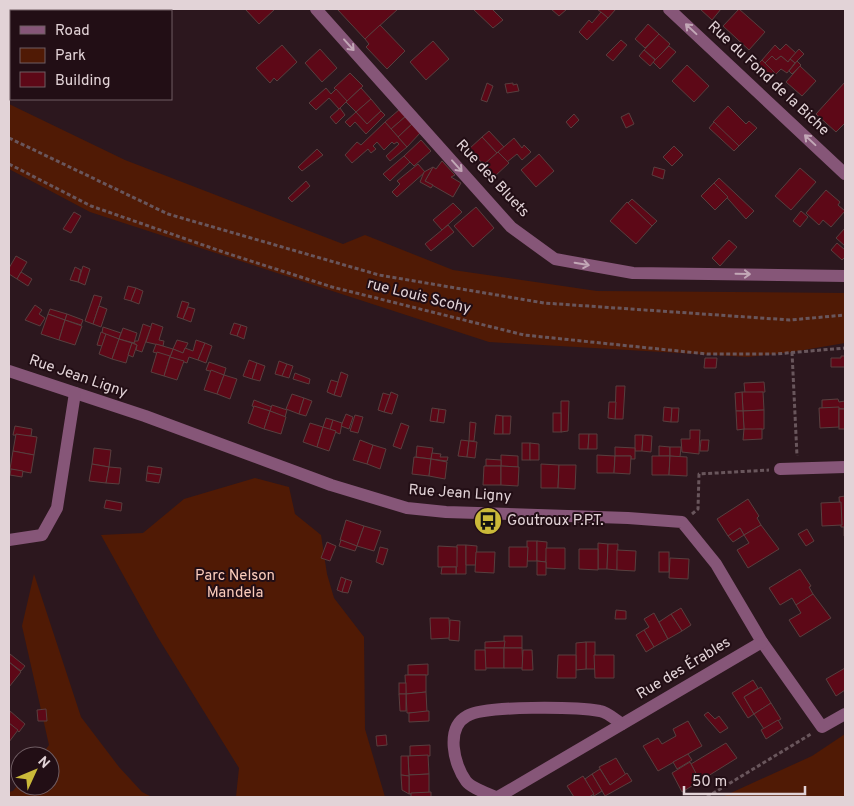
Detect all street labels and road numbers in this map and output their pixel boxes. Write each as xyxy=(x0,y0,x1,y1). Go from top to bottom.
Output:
street label: Rue du Fond de la Biche xyxy=(703,18,833,140)
street label: Rue des Bluets xyxy=(451,136,533,222)
street label: rue Louis Scohy xyxy=(365,275,473,319)
street label: Rue Jean Ligny xyxy=(26,351,130,403)
street label: Rue Jean Ligny xyxy=(408,481,512,507)
street label: Rue des Érables xyxy=(633,633,734,705)

